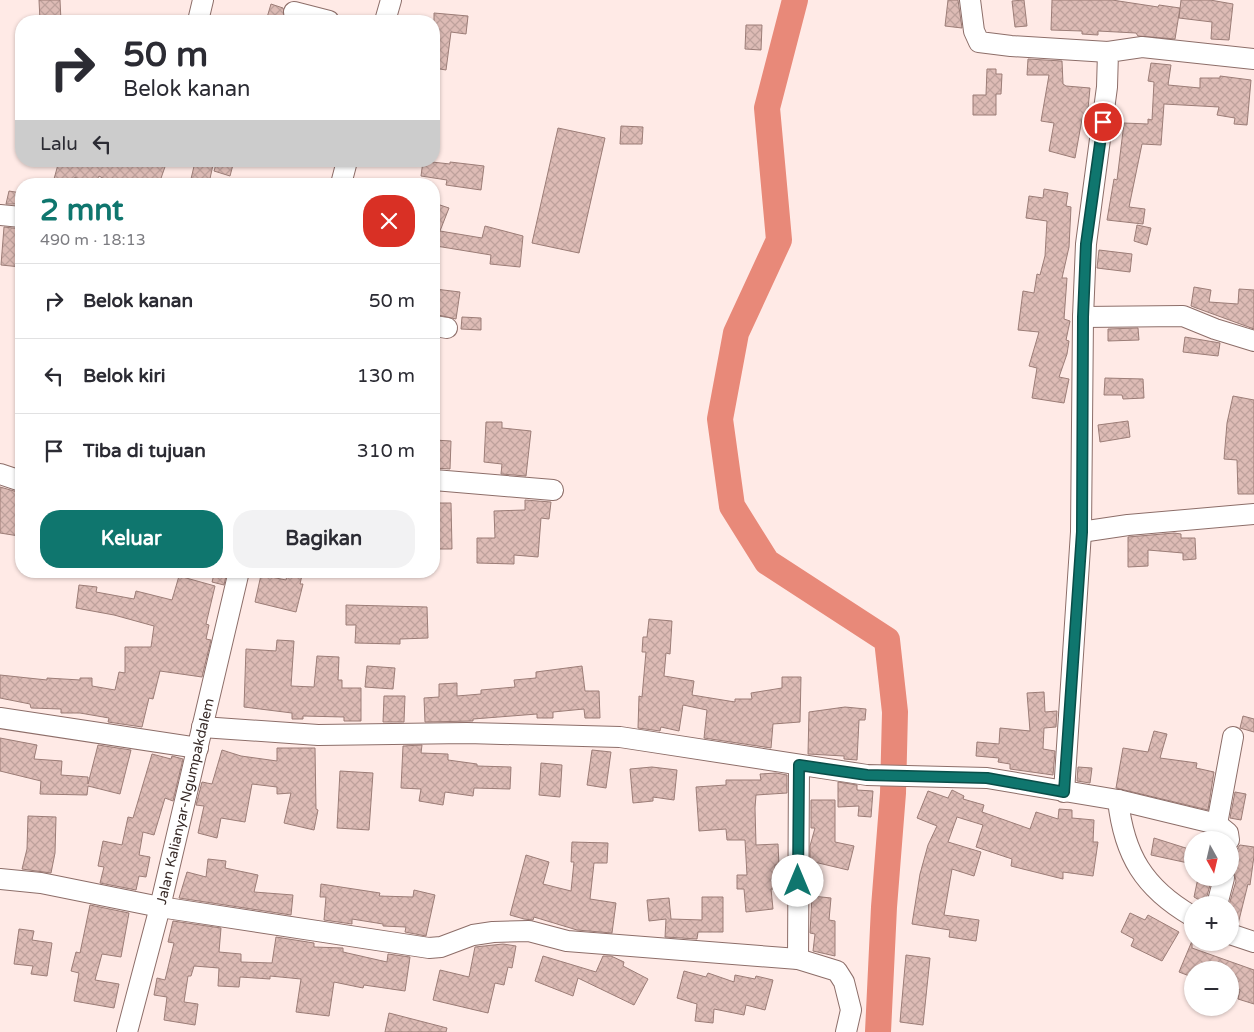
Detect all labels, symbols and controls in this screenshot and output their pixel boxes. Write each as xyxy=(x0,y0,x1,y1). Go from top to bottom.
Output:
text: 50 m xyxy=(123,34,208,76)
icon: right xyxy=(40,35,105,100)
text: Belok kanan xyxy=(123,76,250,102)
pin xyxy=(1082,101,1124,143)
icon: arrive xyxy=(1089,108,1117,136)
icon: left xyxy=(88,130,116,158)
text: Lalu xyxy=(40,133,78,155)
text: 2 mnt xyxy=(40,192,124,229)
button: close xyxy=(363,195,415,247)
text: 490 m · 18:13 xyxy=(40,230,146,250)
icon: right xyxy=(40,287,68,315)
text: Belok kanan xyxy=(83,290,193,312)
text: 50 m xyxy=(369,290,415,312)
icon: left xyxy=(40,362,68,390)
text: Belok kiri xyxy=(83,365,166,387)
text: 130 m xyxy=(357,365,415,387)
icon: arrive xyxy=(40,437,68,465)
text: Tiba di tujuan xyxy=(83,440,206,462)
text: 310 m xyxy=(357,440,415,462)
button: Keluar xyxy=(40,510,223,568)
button: Bagikan xyxy=(233,510,415,568)
street label: Jalan Kalianyar-Ngumpakdalem xyxy=(152,696,217,906)
north arrow xyxy=(1184,831,1239,886)
map controls xyxy=(1184,831,1239,1016)
position arrow xyxy=(771,854,823,906)
button: + xyxy=(1184,896,1239,951)
button: − xyxy=(1184,961,1239,1016)

